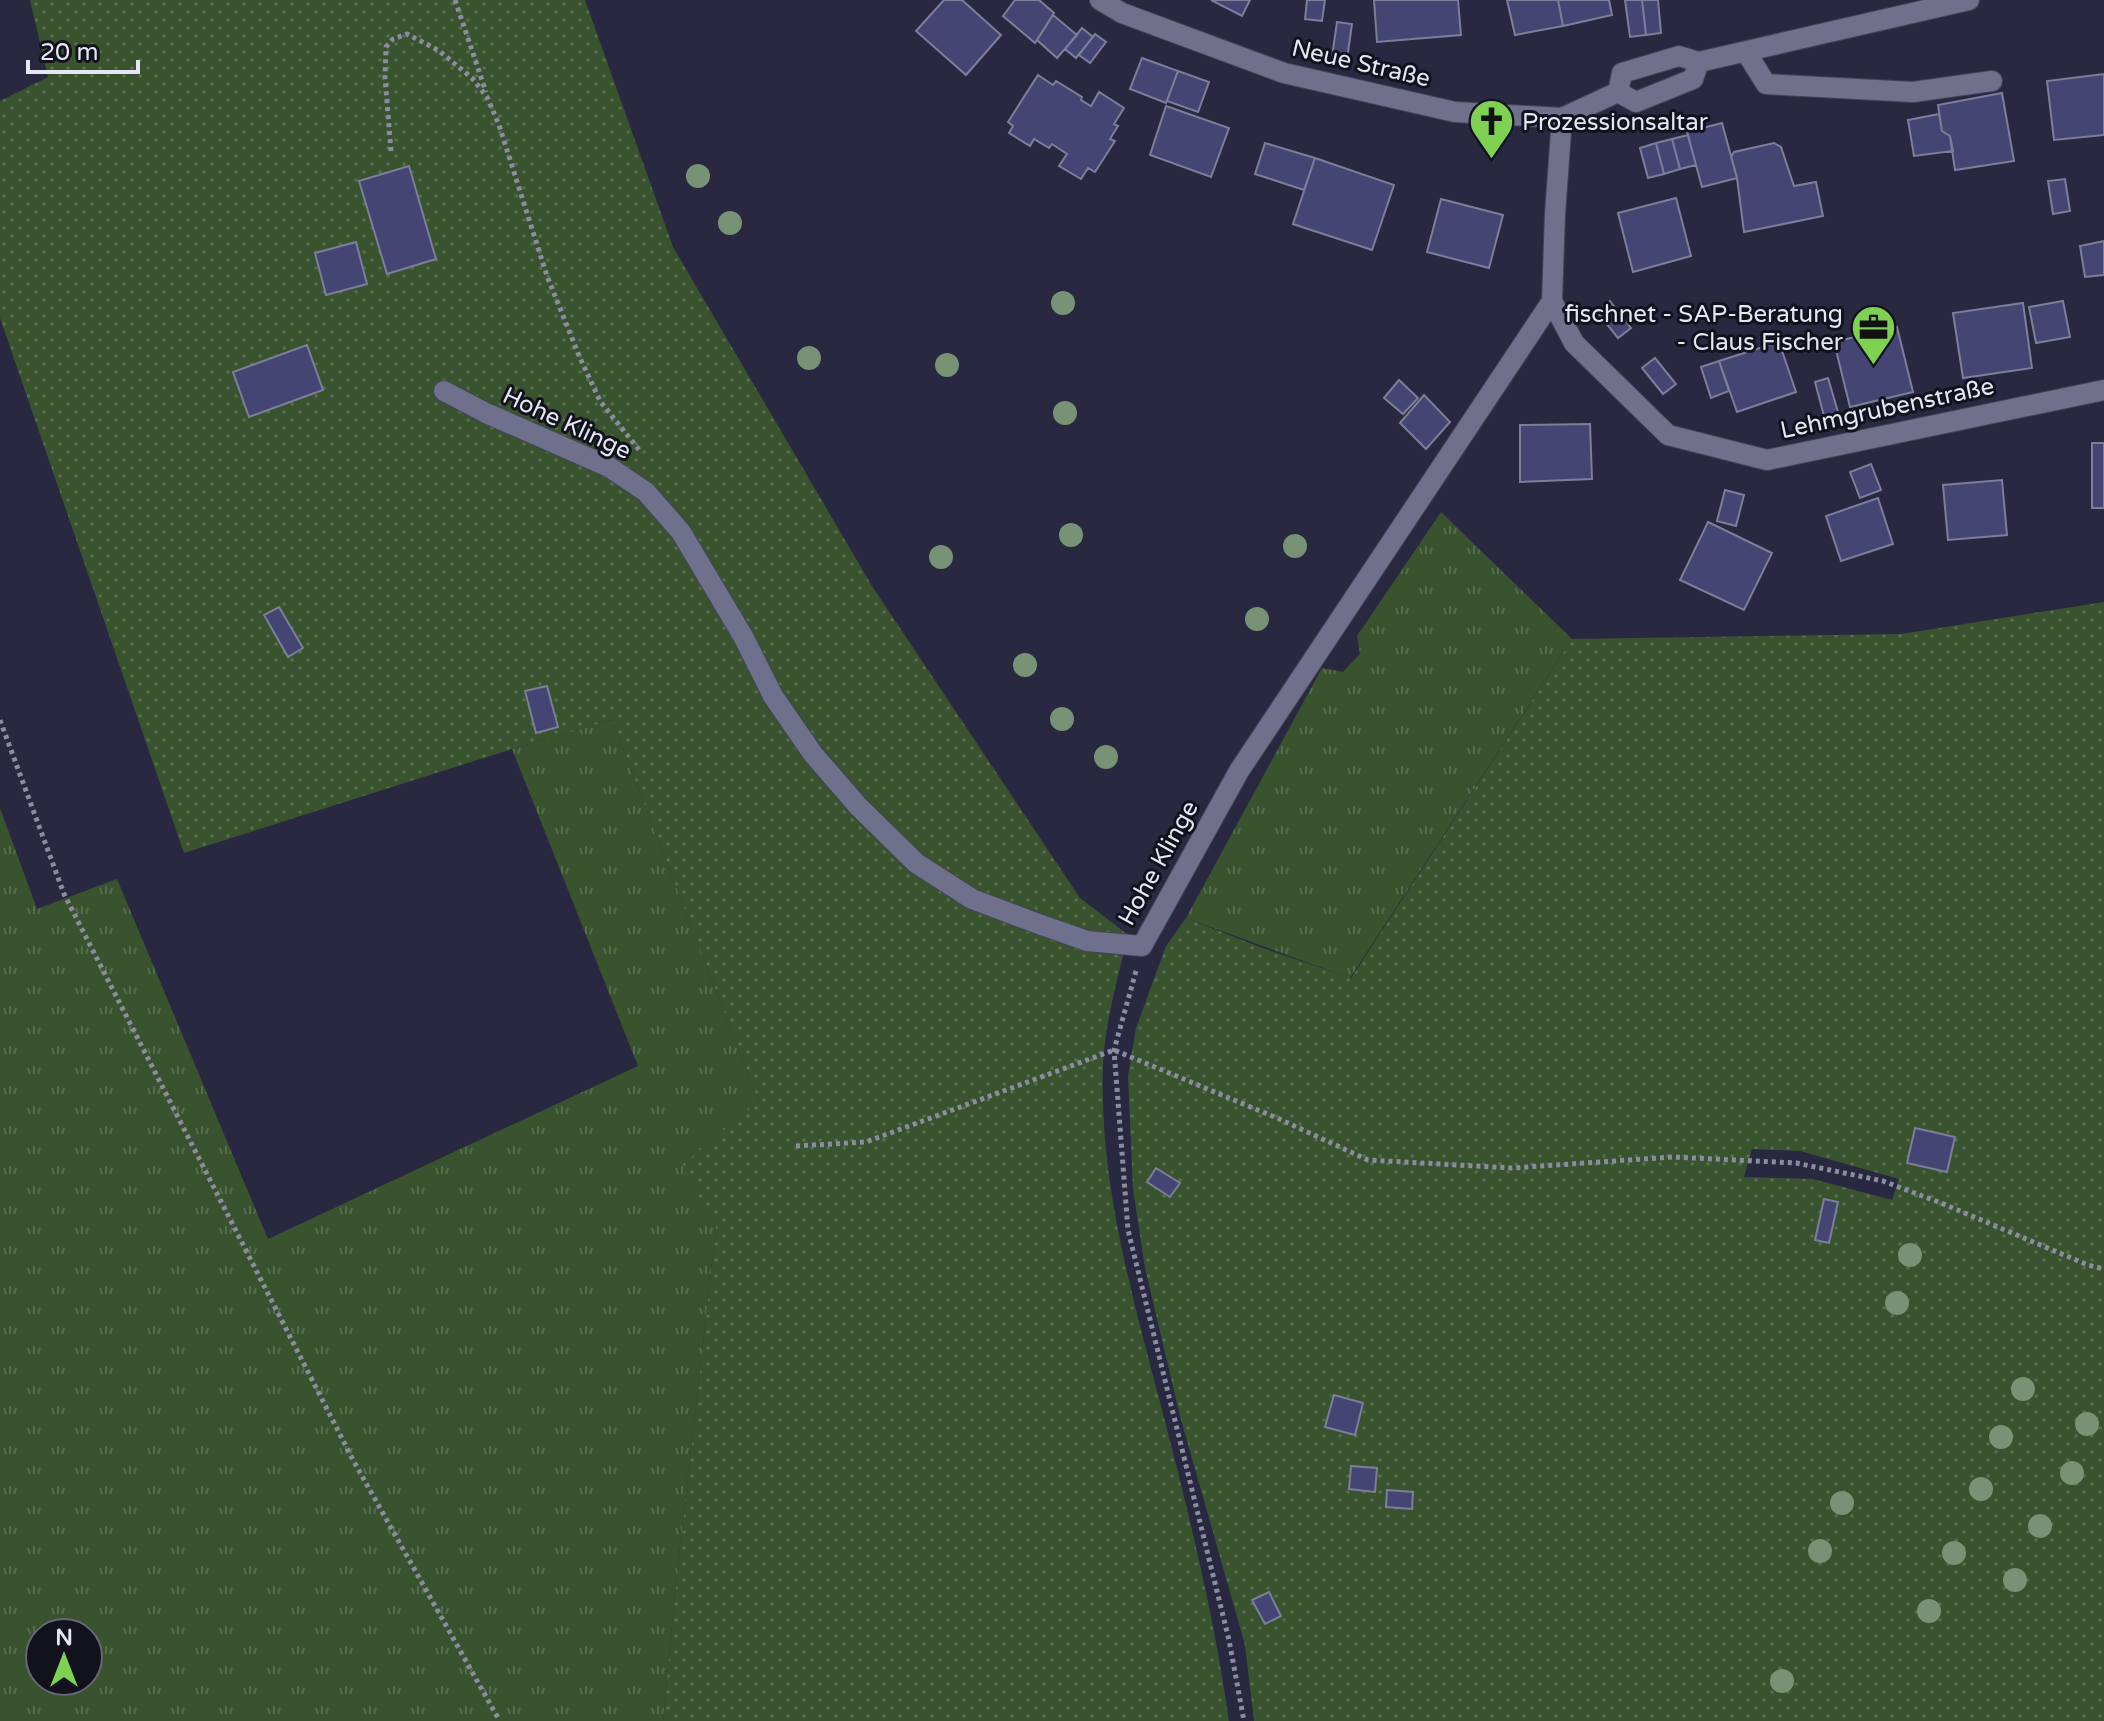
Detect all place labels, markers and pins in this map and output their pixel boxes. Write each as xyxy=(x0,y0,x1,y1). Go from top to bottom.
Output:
church icon: Prozessionsaltar xyxy=(1467,98,1515,161)
place label: Prozessionsaltar xyxy=(1522,108,1709,137)
place label: fischnet - SAP-Beratung - Claus Fischer xyxy=(1565,300,1844,357)
office icon: fischnet - SAP-Beratung - Claus Fischer xyxy=(1850,304,1898,367)

